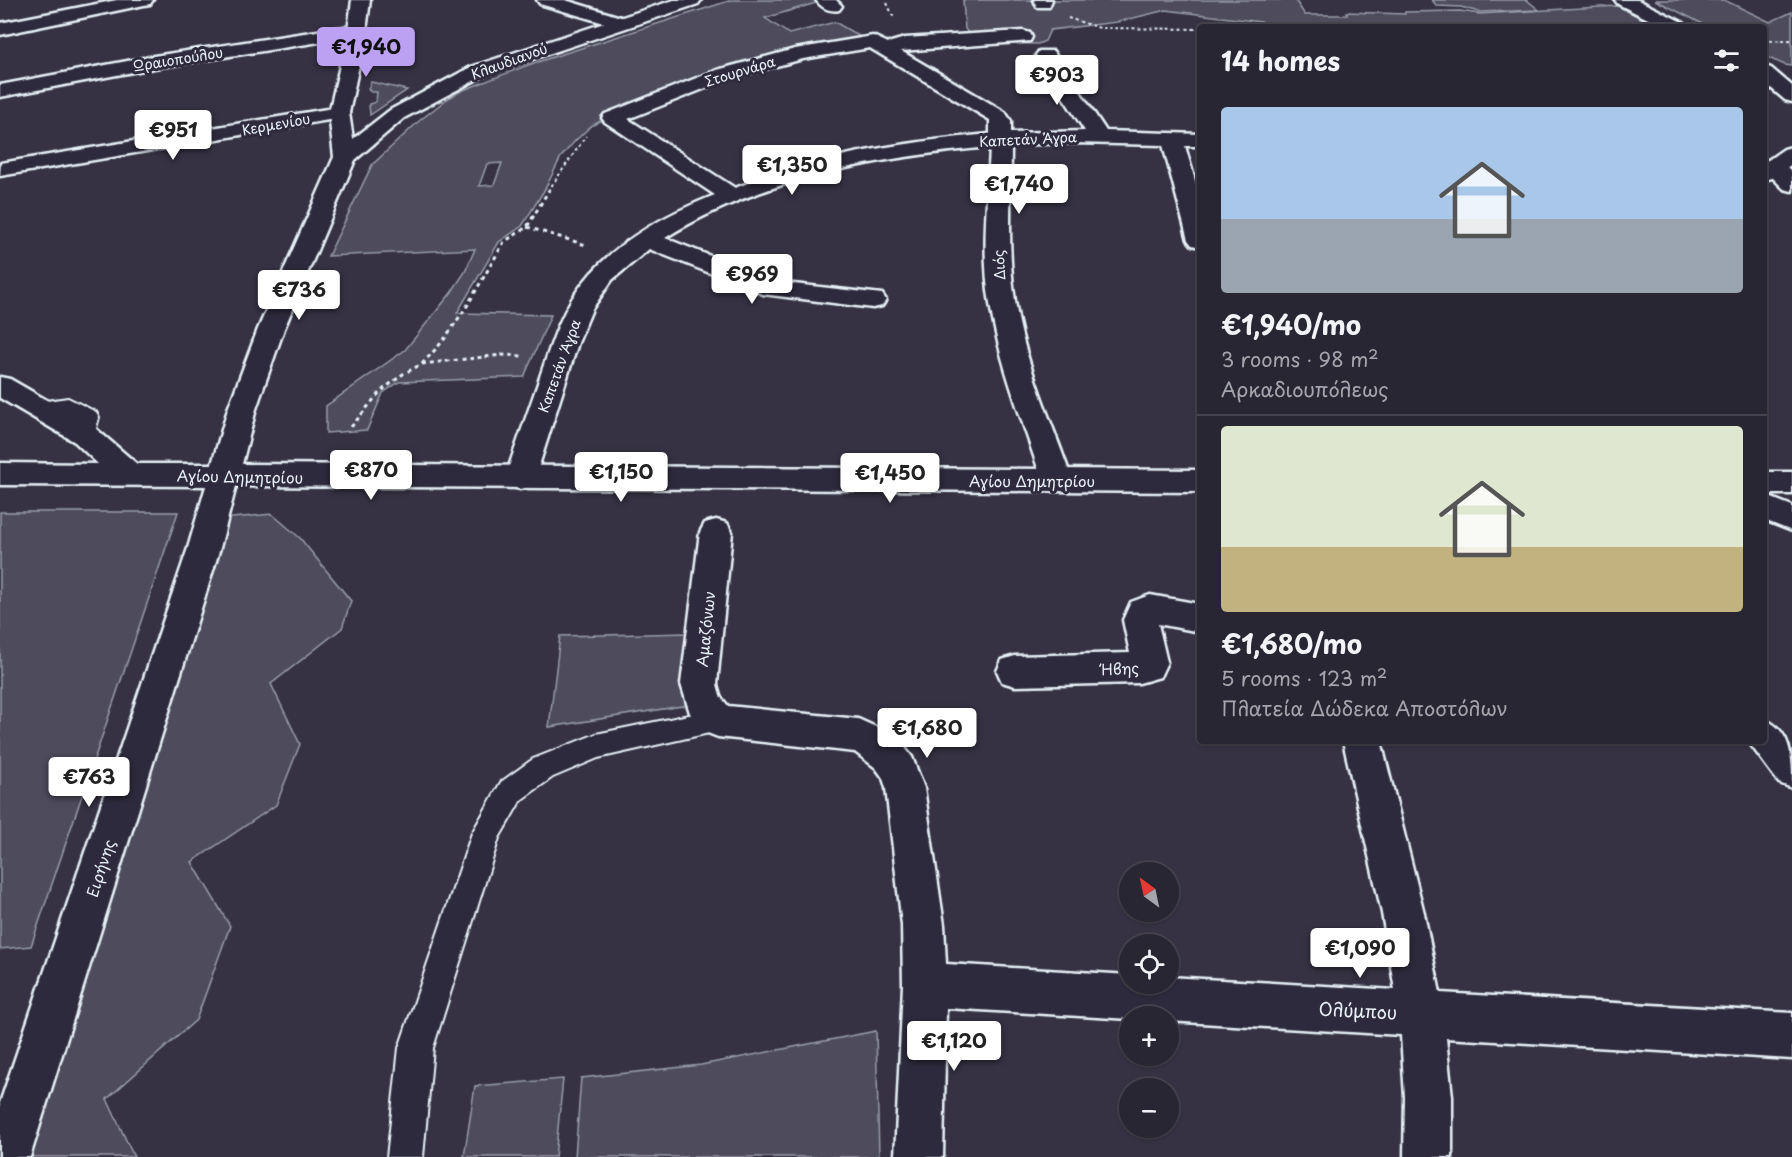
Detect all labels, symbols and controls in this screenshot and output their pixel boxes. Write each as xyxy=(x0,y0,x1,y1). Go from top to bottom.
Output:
pin: €1,940 xyxy=(317,27,415,78)
text: €1,940 xyxy=(331,31,401,61)
street label: Κλαυδιανού xyxy=(468,37,550,85)
text: 14 homes xyxy=(1221,41,1340,80)
street label: Ωραιοπούλου xyxy=(132,42,224,76)
icon: filters xyxy=(1710,44,1743,77)
street label: Στουρνάρα xyxy=(702,50,778,92)
pin: €903 xyxy=(1021,55,1093,106)
text: €903 xyxy=(1029,59,1085,89)
street label: Κερμενίου xyxy=(240,108,312,140)
pin: €951 xyxy=(137,110,209,161)
text: €951 xyxy=(149,114,197,144)
street label: Καπετάν Άγρα xyxy=(979,126,1077,152)
pin: €1,350 xyxy=(743,145,841,196)
icon: home xyxy=(1428,146,1536,254)
text: €1,350 xyxy=(756,149,828,179)
pin: €1,740 xyxy=(970,164,1068,215)
text: €1,740 xyxy=(984,168,1054,198)
street label: Διός xyxy=(988,249,1010,281)
pin: €969 xyxy=(716,254,788,305)
text: €969 xyxy=(725,258,779,288)
pin: €736 xyxy=(263,270,335,321)
text: €736 xyxy=(272,274,326,304)
text: €1,940/mo xyxy=(1221,305,1361,344)
street label: Καπετάν Άγρα xyxy=(532,316,586,416)
text: 3 rooms · 98 m² xyxy=(1221,344,1379,374)
text: Αρκαδιουπόλεως xyxy=(1221,374,1388,404)
pin: €870 xyxy=(335,450,407,501)
pin: €1,150 xyxy=(572,452,670,503)
pin: €1,450 xyxy=(841,453,939,504)
text: €870 xyxy=(344,454,398,484)
text: €1,150 xyxy=(589,456,653,486)
text: €1,450 xyxy=(854,457,926,487)
street label: Αγίου Δημητρίου xyxy=(177,463,303,489)
icon: home xyxy=(1428,465,1536,573)
street label: Αγίου Δημητρίου xyxy=(969,469,1095,492)
street label: Αμαζόνων xyxy=(690,590,720,668)
text: €1,680/mo xyxy=(1221,624,1362,663)
street label: Ήβης xyxy=(1098,656,1140,681)
text: 5 rooms · 123 m² xyxy=(1221,663,1387,693)
text: Πλατεία Δώδεκα Αποστόλων xyxy=(1221,693,1508,723)
pin: €1,680 xyxy=(878,708,976,759)
text: €1,680 xyxy=(892,712,963,742)
pin: €763 xyxy=(53,757,125,808)
text: €763 xyxy=(63,761,115,791)
street label: Ειρήνης xyxy=(80,836,120,900)
north arrow xyxy=(1119,862,1179,922)
map controls xyxy=(1119,862,1179,1138)
pin: €1,090 xyxy=(1311,928,1409,979)
text: €1,090 xyxy=(1324,932,1396,962)
button: locate xyxy=(1119,934,1179,994)
street label: Ολύμπου xyxy=(1318,994,1398,1026)
button: + xyxy=(1119,1006,1179,1066)
pin: €1,120 xyxy=(905,1021,1003,1072)
text: €1,120 xyxy=(921,1025,987,1055)
button: − xyxy=(1119,1078,1179,1138)

